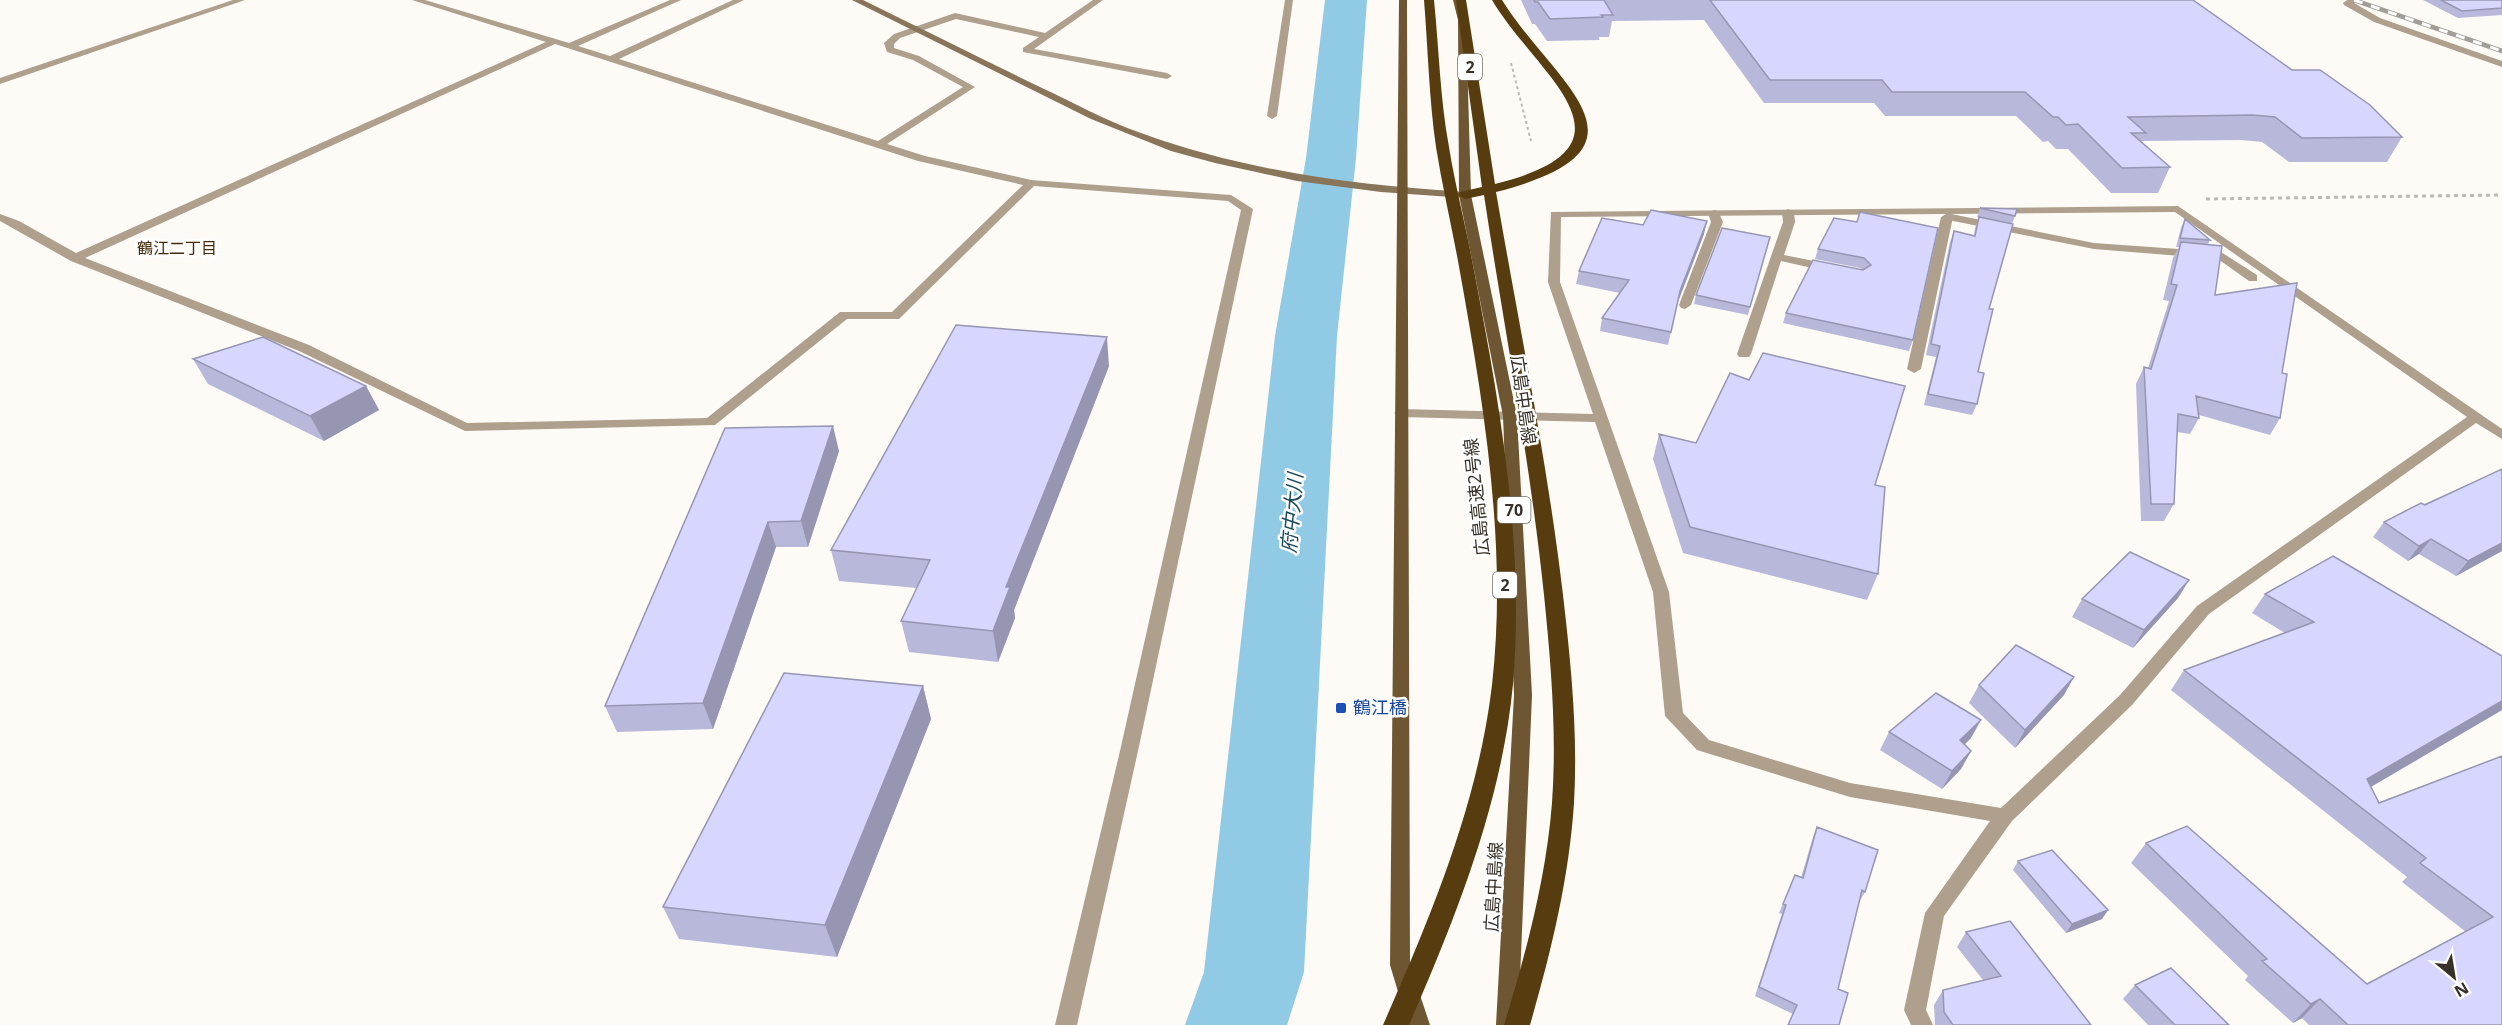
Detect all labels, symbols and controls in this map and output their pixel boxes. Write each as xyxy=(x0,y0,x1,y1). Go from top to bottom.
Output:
road number: 2 xyxy=(1458,54,1482,80)
district label: 鶴江二丁目 xyxy=(137,237,217,259)
street label: 広島中島線 xyxy=(1506,354,1542,446)
street label: 広島高速2号線 xyxy=(1458,437,1494,557)
water label: 府中大川 xyxy=(1275,470,1309,554)
road number: 70 xyxy=(1498,497,1530,523)
road number: 2 xyxy=(1493,572,1517,598)
place label: 鶴江橋 xyxy=(1353,695,1407,719)
marker: 鶴江橋 xyxy=(1334,701,1348,715)
street label: 広島中島線 xyxy=(1479,841,1507,933)
north arrow xyxy=(2424,947,2484,1007)
text: N xyxy=(2450,977,2473,1003)

